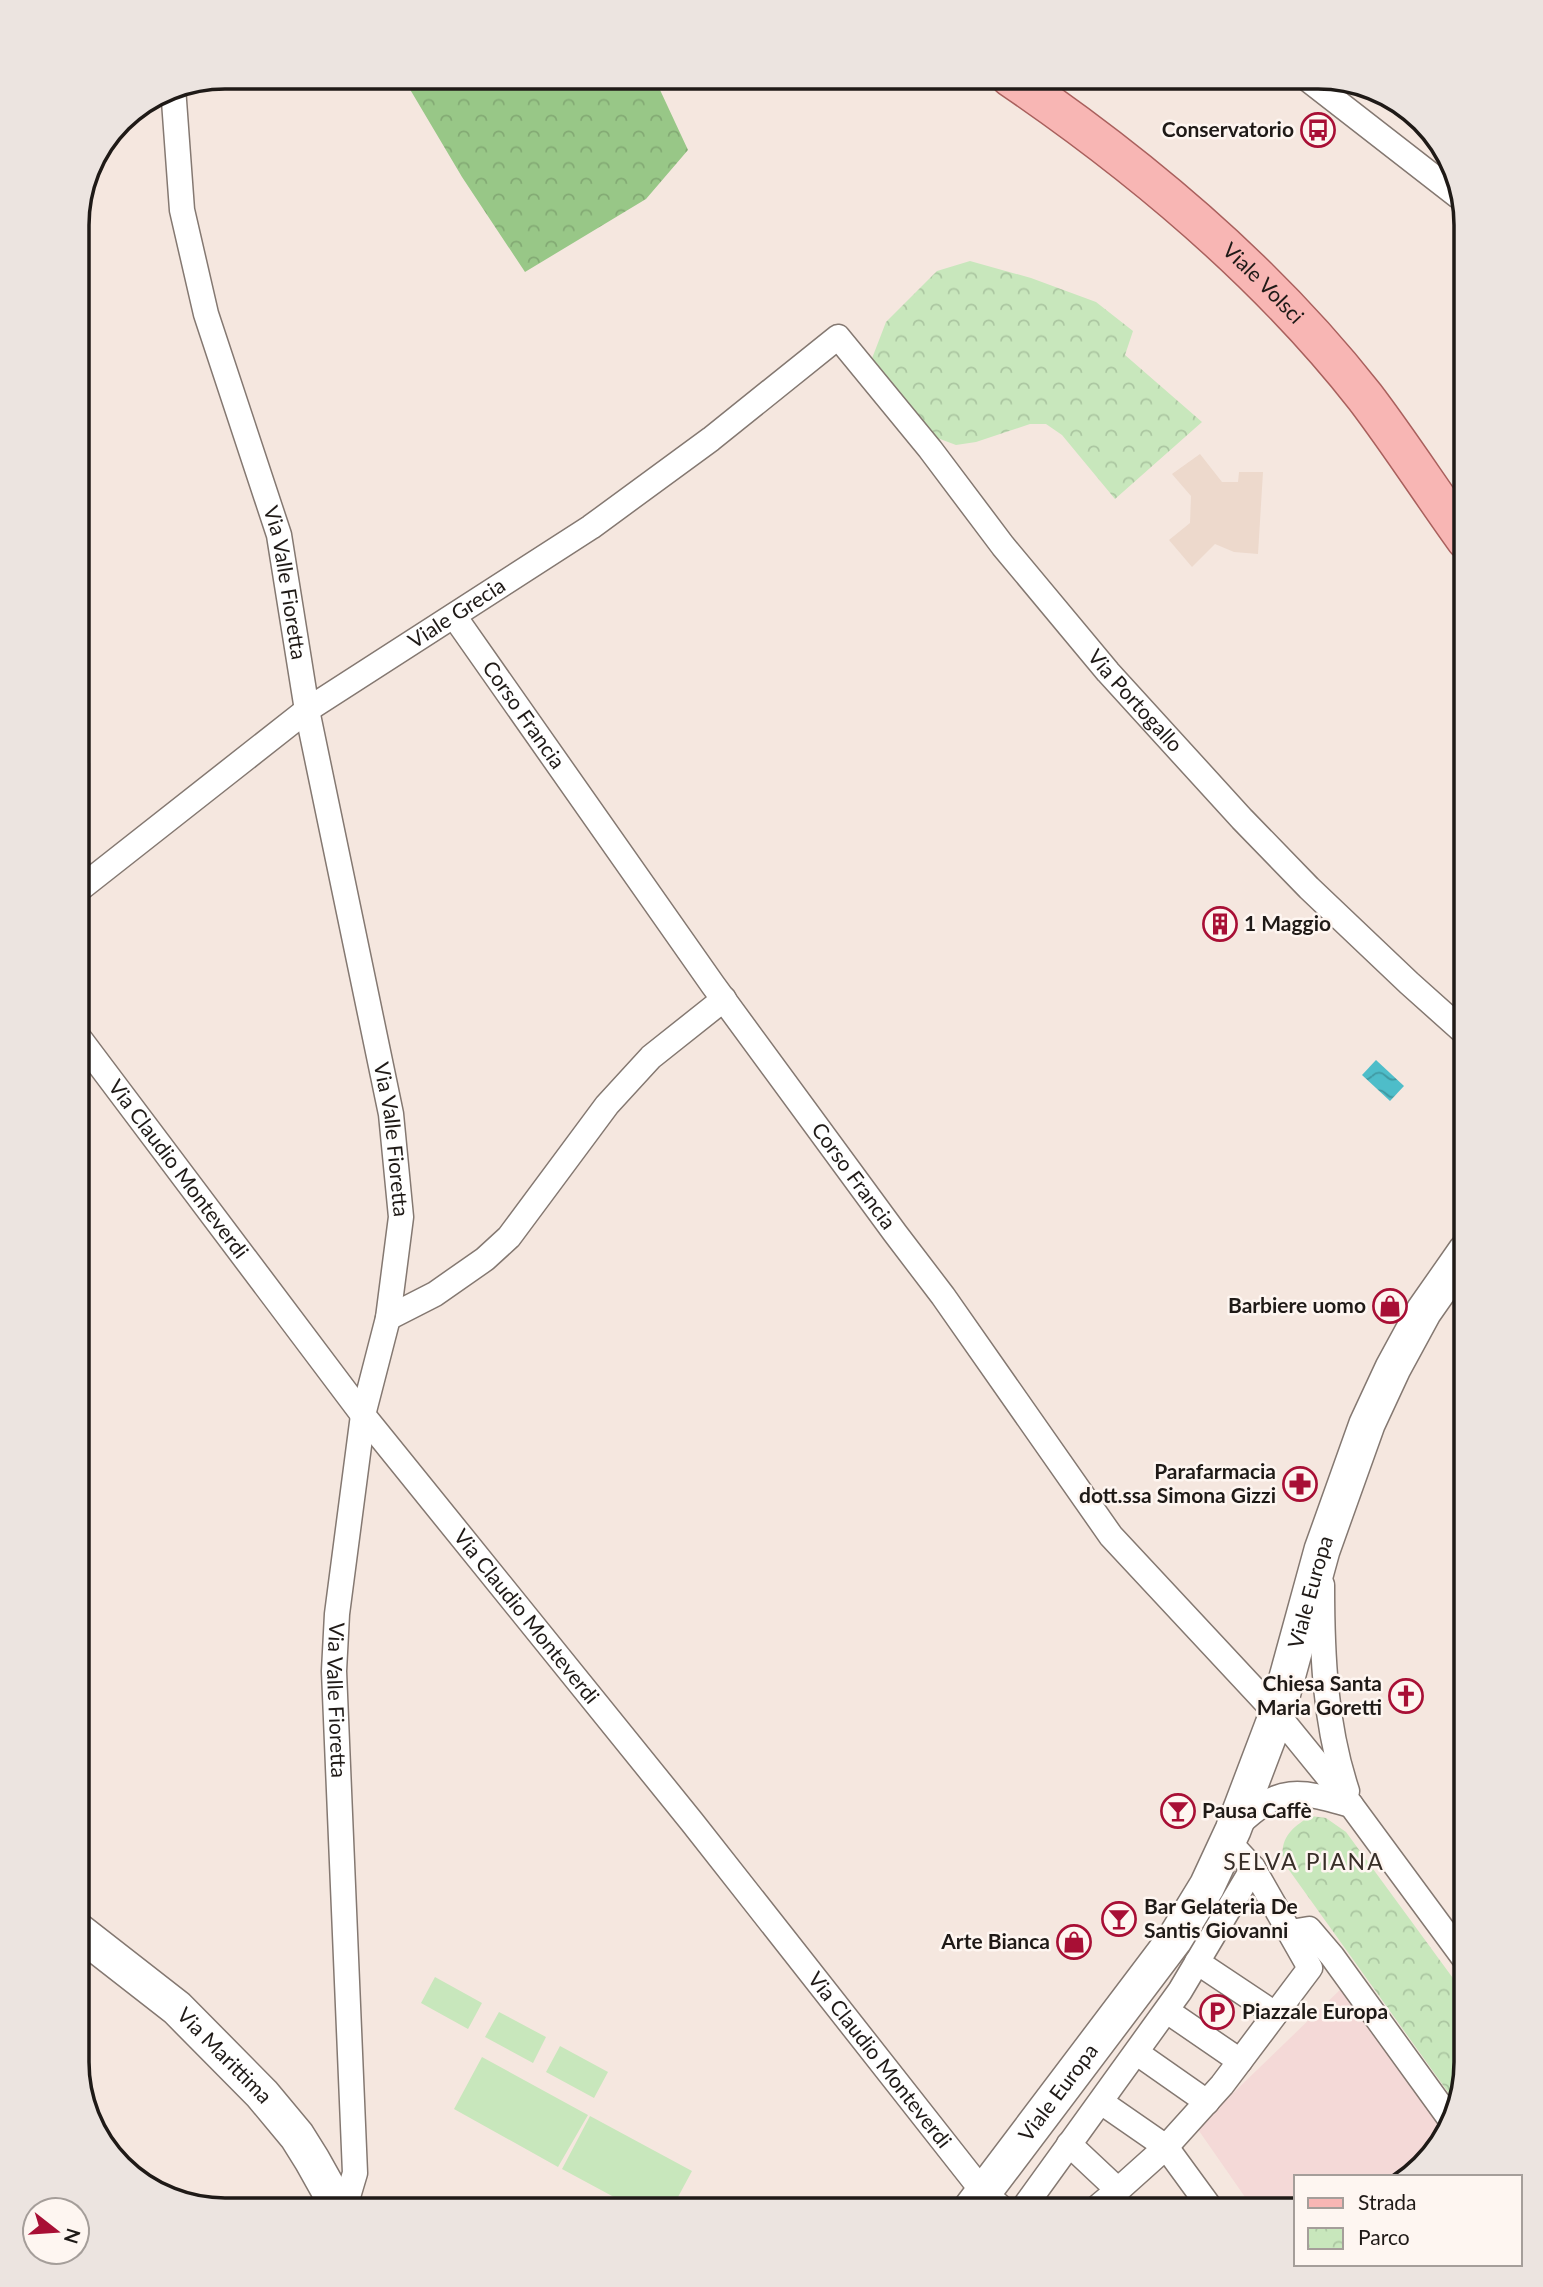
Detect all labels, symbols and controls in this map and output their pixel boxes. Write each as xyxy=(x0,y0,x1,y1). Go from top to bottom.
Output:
bus stop icon: Conservatorio xyxy=(1299,111,1337,149)
place label: Conservatorio xyxy=(1162,116,1294,141)
street label: Viale Volsci xyxy=(1218,237,1310,328)
street label: Via Valle Fioretta xyxy=(259,502,313,661)
street label: Viale Grecia xyxy=(403,572,509,652)
street label: Via Portogallo xyxy=(1083,644,1189,756)
street label: Corso Francia xyxy=(478,655,571,773)
building icon: 1 Maggio xyxy=(1201,905,1239,943)
place label: 1 Maggio xyxy=(1244,910,1331,935)
street label: Via Valle Fioretta xyxy=(370,1060,415,1218)
street label: Via Claudio Monteverdi xyxy=(104,1074,254,1263)
street label: Corso Francia xyxy=(807,1117,902,1233)
shop icon: Barbiere uomo xyxy=(1371,1287,1409,1325)
place label: Barbiere uomo xyxy=(1228,1292,1366,1317)
place label: Parafarmacia dott.ssa Simona Gizzi xyxy=(1079,1458,1276,1507)
pharmacy icon: Parafarmacia dott.ssa Simona Gizzi xyxy=(1281,1465,1319,1503)
street label: Via Claudio Monteverdi xyxy=(449,1524,605,1708)
street label: Viale Europa xyxy=(1282,1532,1337,1651)
street label: Via Valle Fioretta xyxy=(323,1622,352,1778)
place label: Chiesa Santa Maria Goretti xyxy=(1257,1670,1382,1719)
church icon: Chiesa Santa Maria Goretti xyxy=(1387,1677,1425,1715)
bar icon: Pausa Caffè xyxy=(1159,1792,1197,1830)
place label: Pausa Caffè xyxy=(1202,1797,1312,1822)
district label: SELVA PIANA xyxy=(1223,1847,1385,1875)
place label: Bar Gelateria De Santis Giovanni xyxy=(1144,1893,1298,1942)
bar icon: Bar Gelateria De Santis Giovanni xyxy=(1100,1900,1138,1938)
shop icon: Arte Bianca xyxy=(1055,1923,1093,1961)
place label: Arte Bianca xyxy=(940,1928,1050,1953)
street label: Via Claudio Monteverdi xyxy=(804,1966,958,2152)
parking icon: Piazzale Europa xyxy=(1198,1993,1236,2031)
place label: Piazzale Europa xyxy=(1242,1998,1388,2023)
street label: Via Marittima xyxy=(173,2002,278,2108)
street label: Viale Europa xyxy=(1013,2038,1102,2146)
legend xyxy=(1294,2175,1522,2266)
text: Strada xyxy=(1358,2189,1417,2214)
north arrow xyxy=(21,2196,91,2266)
text: Parco xyxy=(1358,2224,1410,2249)
text: N xyxy=(60,2226,86,2246)

